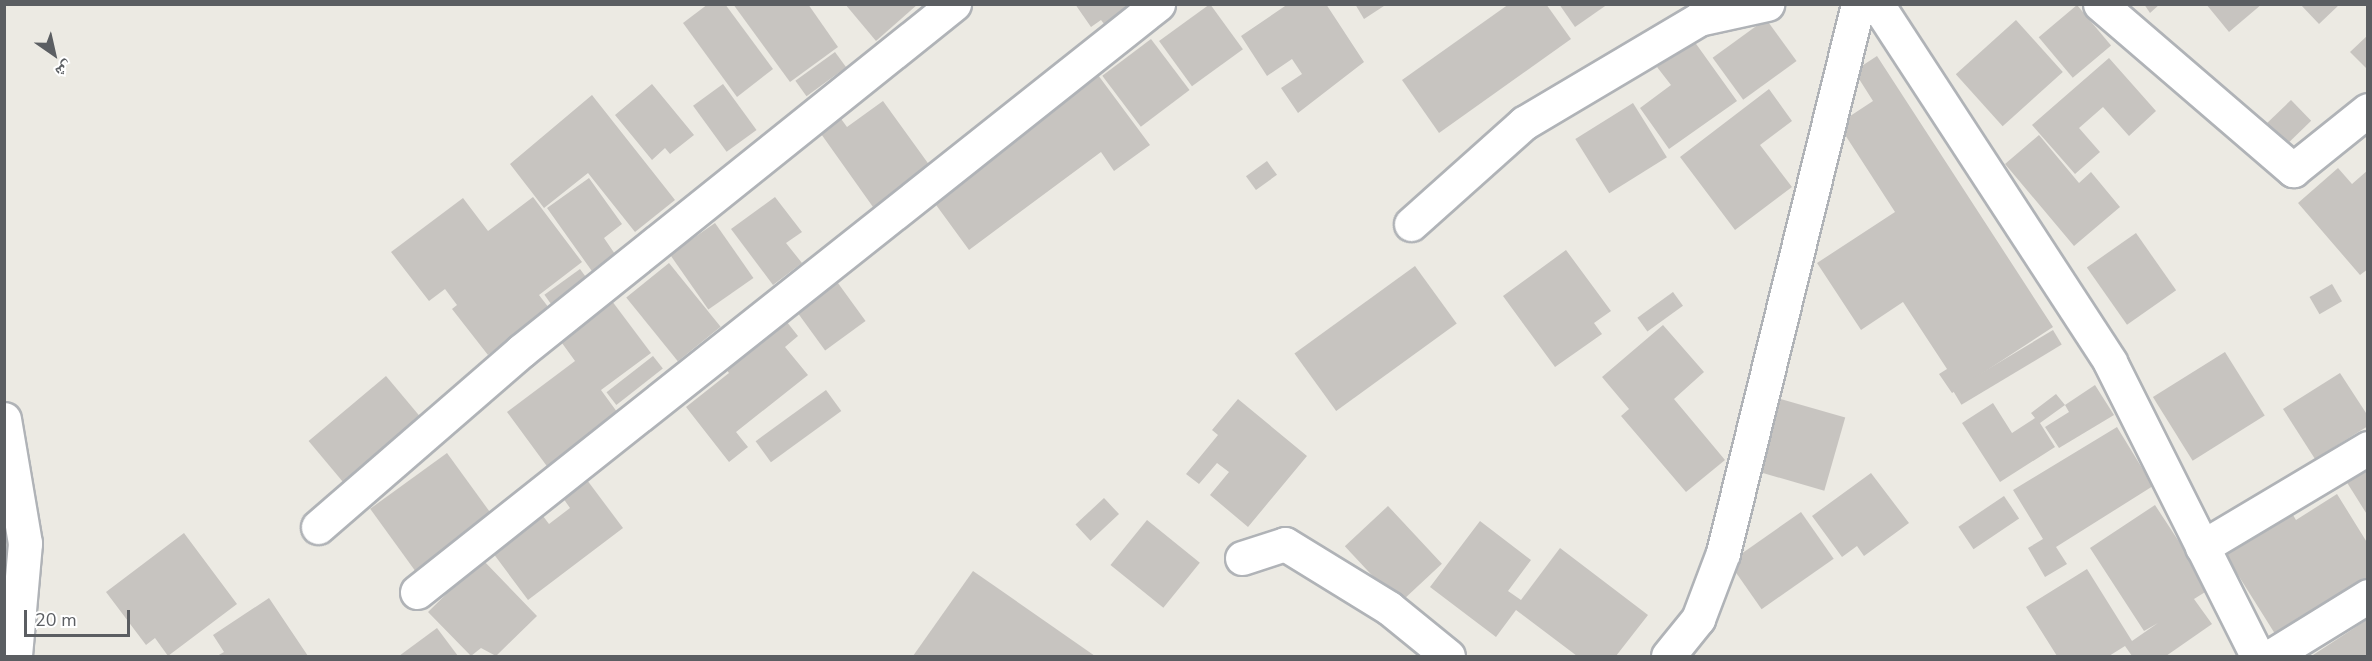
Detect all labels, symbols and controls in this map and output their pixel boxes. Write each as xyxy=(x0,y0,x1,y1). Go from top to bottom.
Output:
north arrow xyxy=(24,24,84,84)
text: ش xyxy=(51,55,77,83)
scale bar xyxy=(27,598,134,636)
text: 20 m xyxy=(35,608,77,632)

